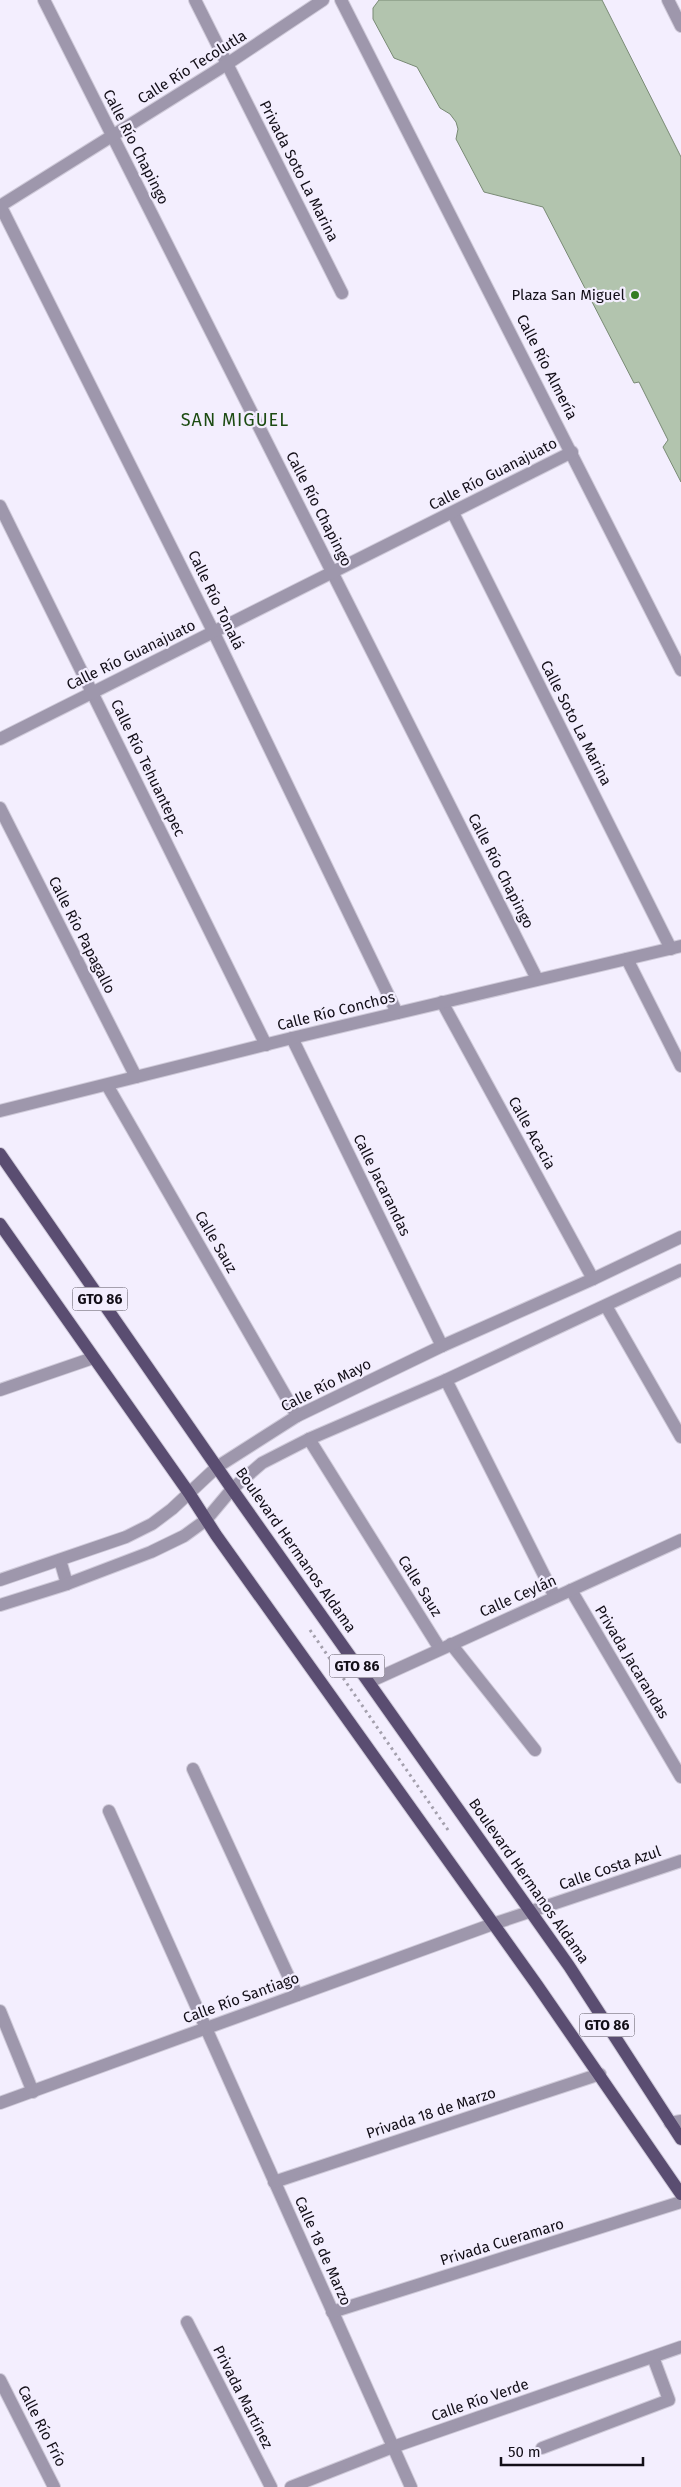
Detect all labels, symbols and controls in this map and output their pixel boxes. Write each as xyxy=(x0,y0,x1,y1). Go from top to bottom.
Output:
street label: Calle Río Tecolutla xyxy=(134,26,250,108)
street label: Calle Río Chapingo xyxy=(99,87,173,207)
street label: Privada Soto La Marina xyxy=(256,97,342,245)
place label: Plaza San Miguel xyxy=(512,286,626,304)
marker: Plaza San Miguel xyxy=(629,289,641,301)
street label: Calle Río Almería xyxy=(513,312,581,422)
district label: SAN MIGUEL xyxy=(181,409,289,431)
street label: Calle Río Guanajuato xyxy=(426,434,560,514)
street label: Calle Río Chapingo xyxy=(282,449,356,569)
street label: Calle Río Tonalá xyxy=(184,547,248,653)
street label: Calle Río Guanajuato xyxy=(64,616,198,694)
street label: Calle Soto La Marina xyxy=(537,657,615,789)
street label: Calle Río Tehuantepec xyxy=(107,696,189,840)
street label: Calle Río Chapingo xyxy=(464,811,538,931)
street label: Calle Río Papagallo xyxy=(45,873,119,997)
street label: Calle Río Conchos xyxy=(275,988,397,1034)
street label: Calle Acacia xyxy=(505,1093,559,1173)
street label: Calle Jacarandas xyxy=(350,1131,414,1239)
street label: Calle Sauz xyxy=(191,1208,241,1277)
road number: GTO 86 xyxy=(72,1288,128,1310)
street label: Calle Río Mayo xyxy=(278,1355,374,1415)
street label: Boulevard Hermanos Aldama xyxy=(232,1464,360,1636)
street label: Calle Sauz xyxy=(394,1552,446,1620)
street label: Calle Ceylán xyxy=(477,1571,559,1621)
street label: Privada Jacarandas xyxy=(591,1602,673,1722)
road number: GTO 86 xyxy=(330,1654,384,1678)
street label: Boulevard Hermanos Aldama xyxy=(465,1795,593,1967)
street label: Calle Costa Azul xyxy=(557,1842,664,1894)
street label: Calle Río Santiago xyxy=(180,1969,302,2027)
road number: GTO 86 xyxy=(580,2014,634,2036)
street label: Privada 18 de Marzo xyxy=(364,2084,498,2142)
street label: Calle 18 de Marzo xyxy=(291,2194,355,2308)
street label: Privada Cueramaro xyxy=(438,2215,566,2269)
street label: Privada Martínez xyxy=(209,2342,277,2452)
street label: Calle Río Verde xyxy=(429,2375,531,2425)
street label: Calle Río Frío xyxy=(14,2382,70,2470)
scale bar xyxy=(501,2434,644,2466)
text: 50 m xyxy=(508,2443,541,2461)

